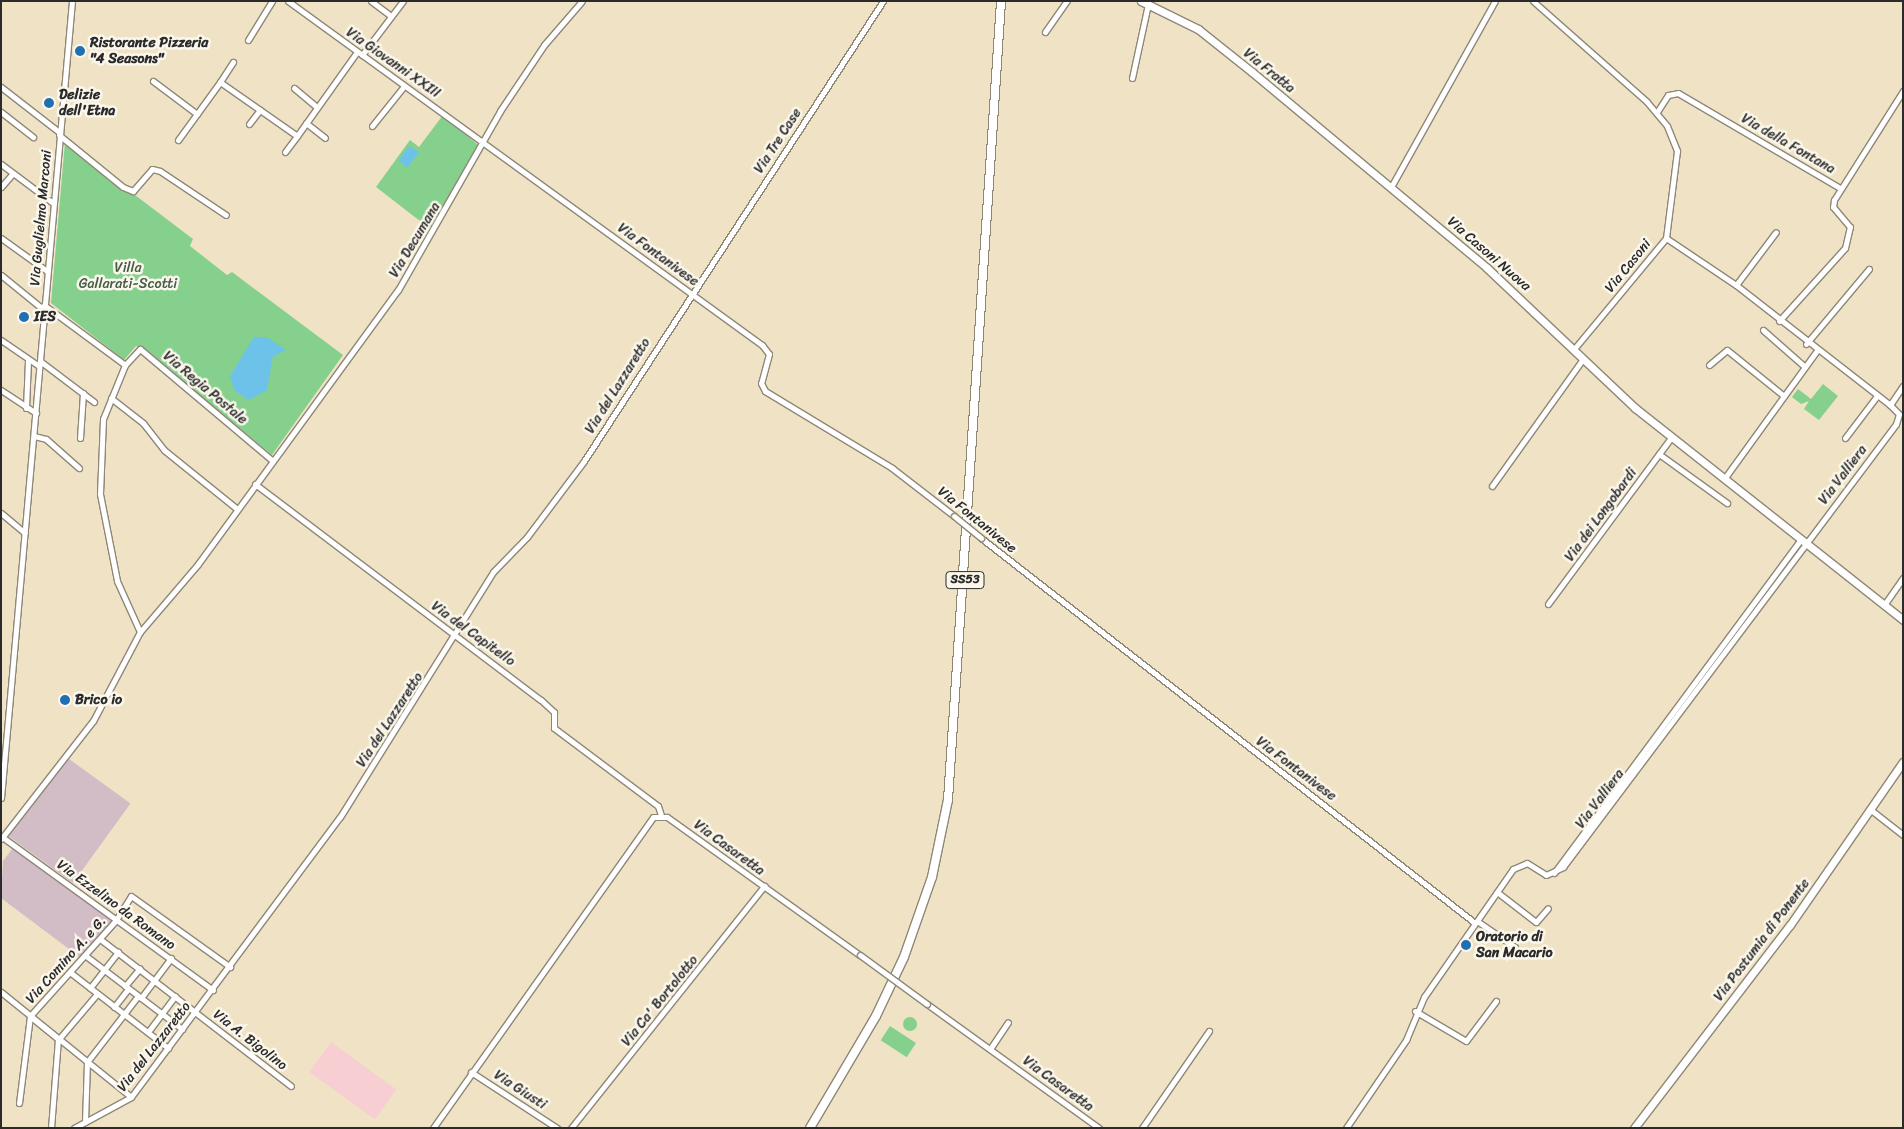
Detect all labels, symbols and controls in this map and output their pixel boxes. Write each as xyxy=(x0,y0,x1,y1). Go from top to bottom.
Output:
street label: Via Giovanni XXIII xyxy=(343,24,443,102)
place label: Ristorante Pizzeria "4 Seasons" xyxy=(90,35,209,68)
marker: Ristorante Pizzeria "4 Seasons" xyxy=(74,45,86,57)
street label: Via Fratta xyxy=(1240,45,1298,97)
place label: Delizie dell'Etna xyxy=(59,87,115,120)
marker: Delizie dell'Etna xyxy=(43,97,55,109)
street label: Via Tre Case xyxy=(750,105,806,177)
street label: Via della Fontana xyxy=(1738,110,1838,178)
street label: Via Guglielmo Marconi xyxy=(27,150,55,286)
street label: Via Decumana xyxy=(386,199,444,281)
street label: Via Casoni Nuova xyxy=(1444,213,1534,295)
street label: Via Fontanivese xyxy=(614,220,702,290)
street label: Via Casoni xyxy=(1601,236,1655,296)
park label: Villa Gallarati-Scotti xyxy=(79,260,177,292)
place label: IES xyxy=(34,309,56,325)
marker: IES xyxy=(18,311,30,323)
street label: Via del Lazzaretto xyxy=(582,335,654,437)
street label: Via Regia Postale xyxy=(159,347,251,429)
street label: Via Valliera xyxy=(1816,443,1870,507)
street label: Via dei Longobardi xyxy=(1561,465,1641,565)
street label: Via Fontanivese xyxy=(934,483,1020,557)
road number: SS53 xyxy=(945,570,985,590)
street label: Via del Capitello xyxy=(428,598,518,670)
street label: Via del Lazzaretto xyxy=(353,669,427,771)
place label: Brico io xyxy=(75,692,122,708)
marker: Brico io xyxy=(59,694,71,706)
street label: Via Fontanivese xyxy=(1252,733,1340,805)
street label: Via Valliera xyxy=(1573,767,1627,831)
street label: Via Casaretta xyxy=(690,817,768,879)
street label: Via Ezzelino da Romano xyxy=(53,856,179,954)
street label: Via Postumia di Ponente xyxy=(1710,875,1814,1005)
street label: Via Comino A. e G. xyxy=(22,913,110,1007)
place label: Oratorio di San Macario xyxy=(1476,929,1552,962)
marker: Oratorio di San Macario xyxy=(1460,939,1472,951)
street label: Via Ca' Bortolotto xyxy=(618,952,702,1050)
street label: Via del Lazzaretto xyxy=(114,998,194,1096)
street label: Via A. Bigolino xyxy=(210,1006,290,1074)
street label: Via Casaretta xyxy=(1019,1053,1097,1115)
street label: Via Giusti xyxy=(491,1067,549,1113)

